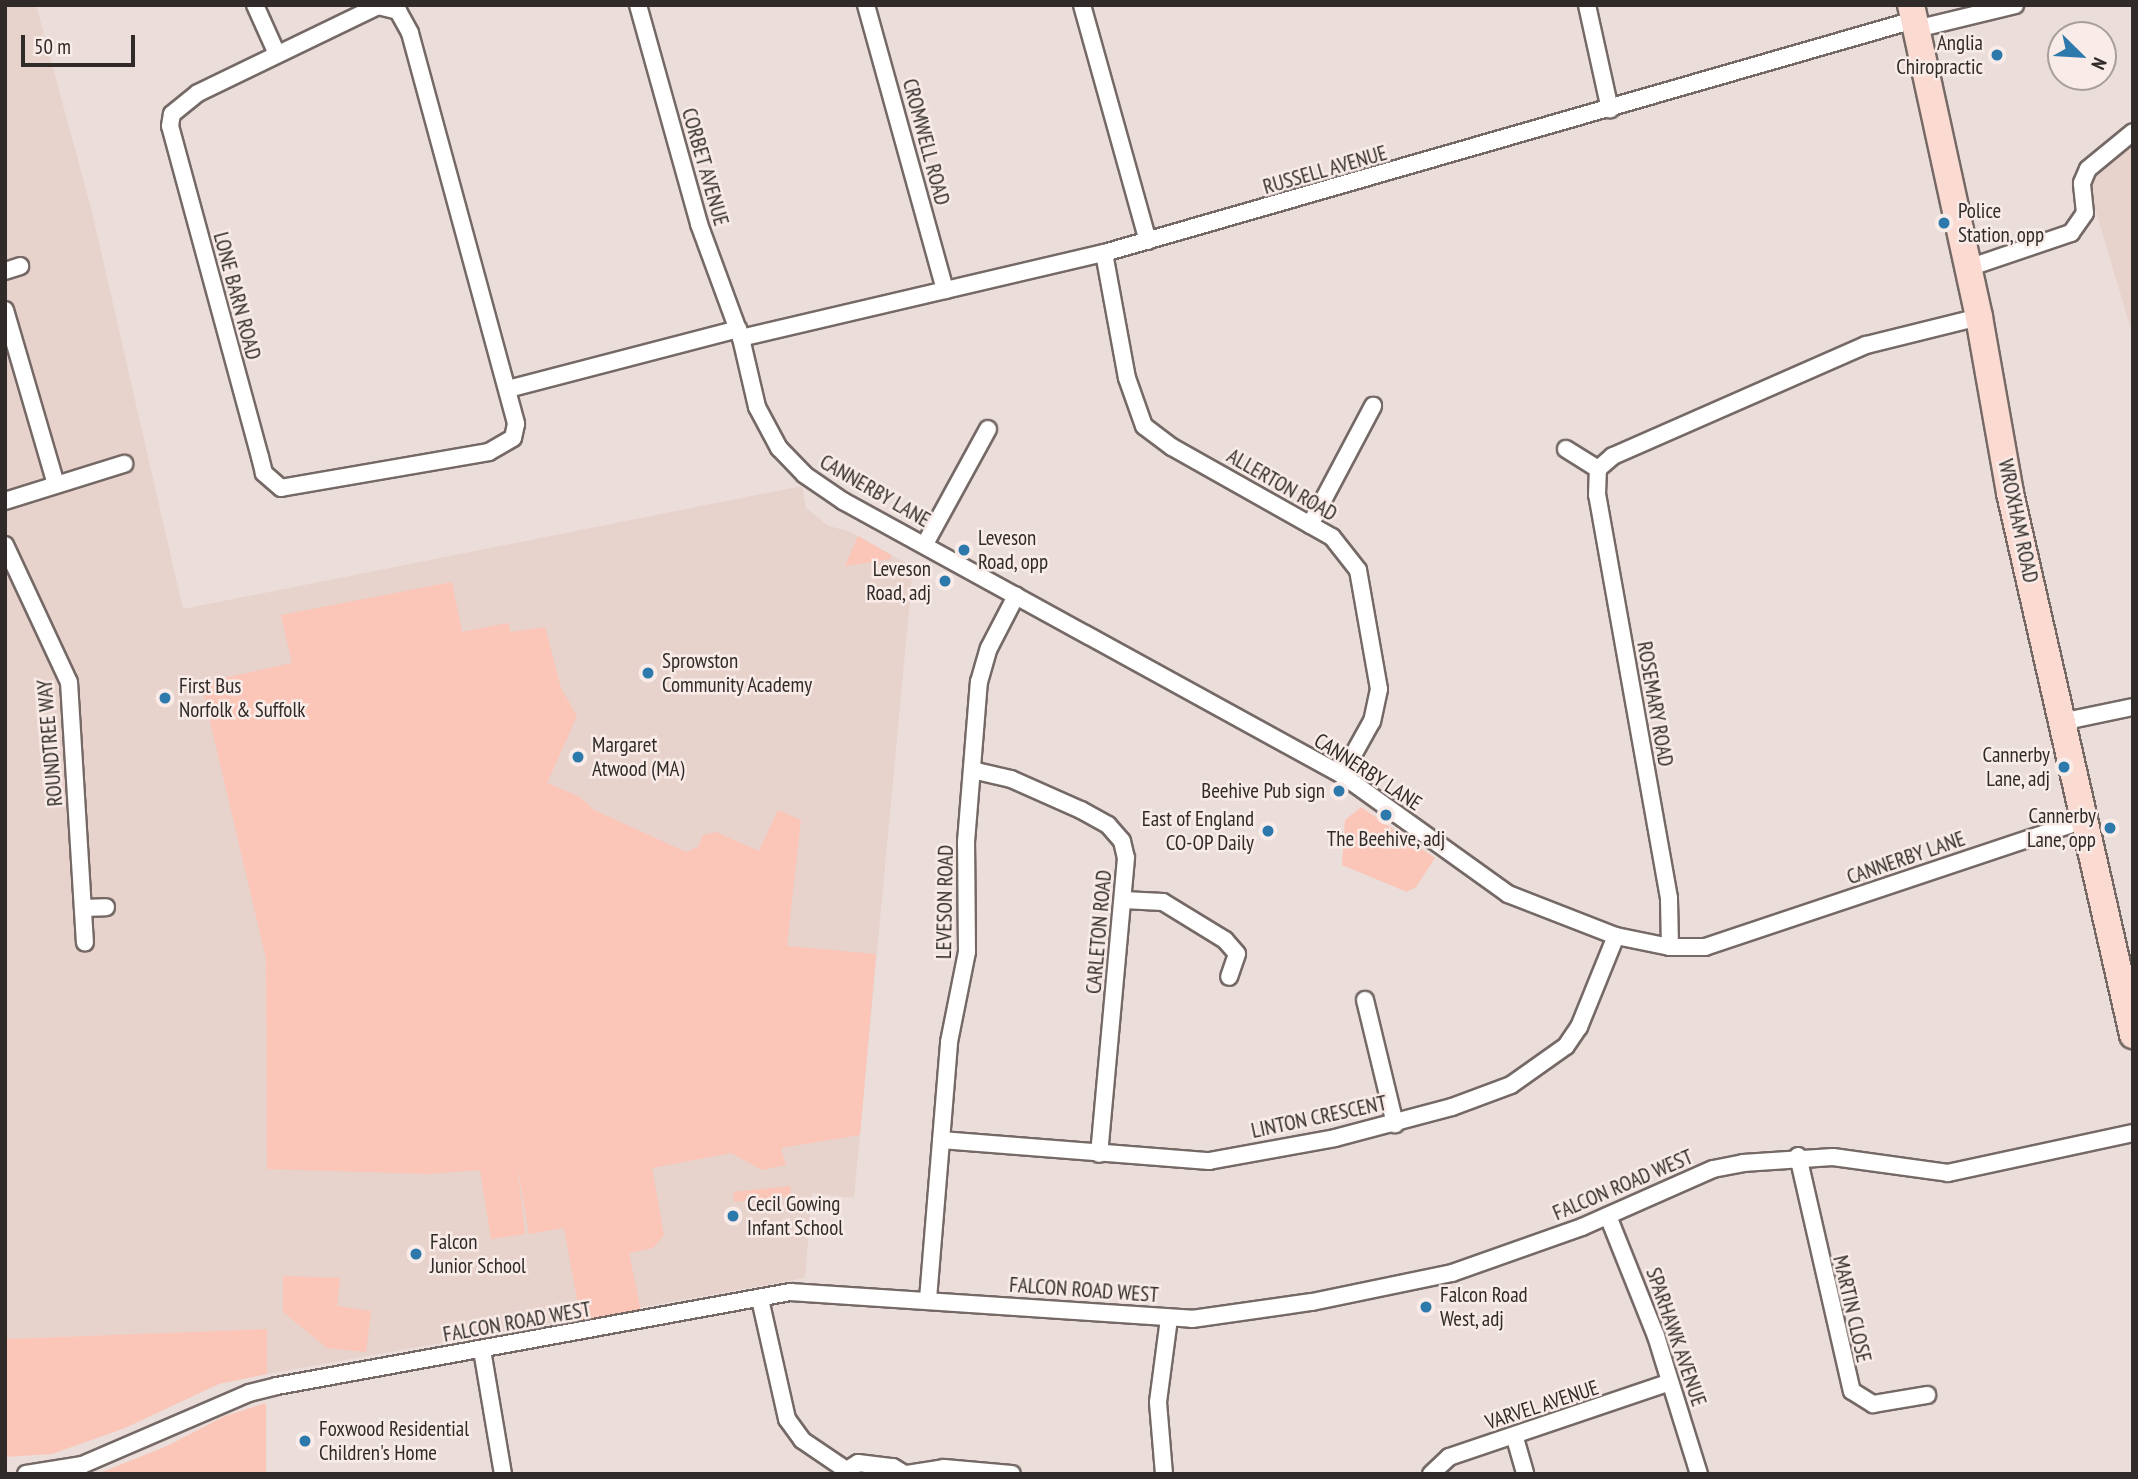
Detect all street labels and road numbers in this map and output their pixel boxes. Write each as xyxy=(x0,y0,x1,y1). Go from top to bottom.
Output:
street label: CROMWELL ROAD xyxy=(897,76,955,208)
street label: CORBET AVENUE xyxy=(676,105,734,229)
street label: RUSSELL AVENUE xyxy=(1260,140,1390,200)
street label: LONE BARN ROAD xyxy=(208,229,266,363)
street label: ALLERTON ROAD xyxy=(1222,443,1342,527)
street label: CANNERBY LANE xyxy=(815,449,935,533)
street label: WROXHAM ROAD xyxy=(1993,457,2043,585)
street label: ROSEMARY ROAD xyxy=(1632,639,1678,769)
street label: ROUNDTREE WAY xyxy=(32,678,68,808)
street label: CANNERBY LANE xyxy=(1309,728,1427,816)
street label: CANNERBY LANE xyxy=(1843,826,1969,890)
street label: LEVESON ROAD xyxy=(931,845,959,959)
street label: CARLETON ROAD xyxy=(1081,869,1117,995)
street label: LINTON CRESCENT xyxy=(1249,1090,1389,1144)
street label: FALCON ROAD WEST xyxy=(1549,1144,1697,1226)
street label: MARTIN CLOSE xyxy=(1827,1253,1877,1365)
street label: SPARHAWK AVENUE xyxy=(1640,1264,1712,1410)
street label: FALCON ROAD WEST xyxy=(1008,1272,1160,1308)
street label: FALCON ROAD WEST xyxy=(441,1297,593,1347)
street label: VARVEL AVENUE xyxy=(1481,1375,1603,1435)

